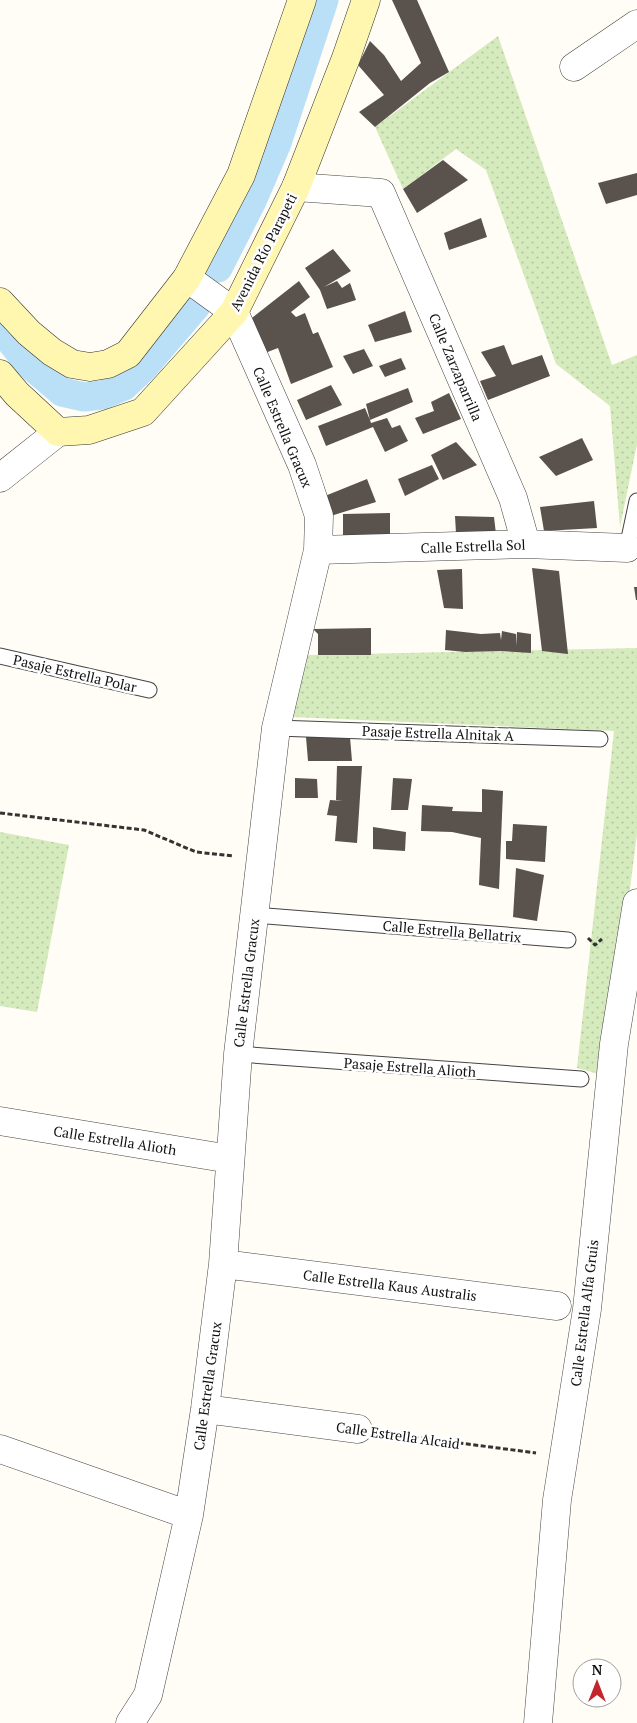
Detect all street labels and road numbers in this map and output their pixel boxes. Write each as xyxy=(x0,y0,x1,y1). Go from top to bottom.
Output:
street label: Avenida Río Parapeti xyxy=(225,190,301,314)
street label: Calle Zarzaparrilla xyxy=(425,310,487,424)
street label: Calle Estrella Gracux xyxy=(249,364,317,491)
street label: Calle Estrella Sol xyxy=(420,535,526,557)
street label: Pasaje Estrella Polar xyxy=(11,650,139,697)
street label: Pasaje Estrella Alnitak A xyxy=(362,721,515,745)
street label: Calle Estrella Bellatrix xyxy=(382,915,523,947)
street label: Calle Estrella Gracux xyxy=(229,917,263,1048)
street label: Pasaje Estrella Alioth xyxy=(343,1053,477,1081)
street label: Calle Estrella Alioth xyxy=(52,1121,178,1159)
street label: Calle Estrella Alfa Gruis xyxy=(566,1239,602,1387)
street label: Calle Estrella Kaus Australis xyxy=(302,1265,478,1305)
street label: Calle Estrella Gracux xyxy=(189,1320,226,1451)
street label: Calle Estrella Alcaid xyxy=(335,1417,461,1453)

